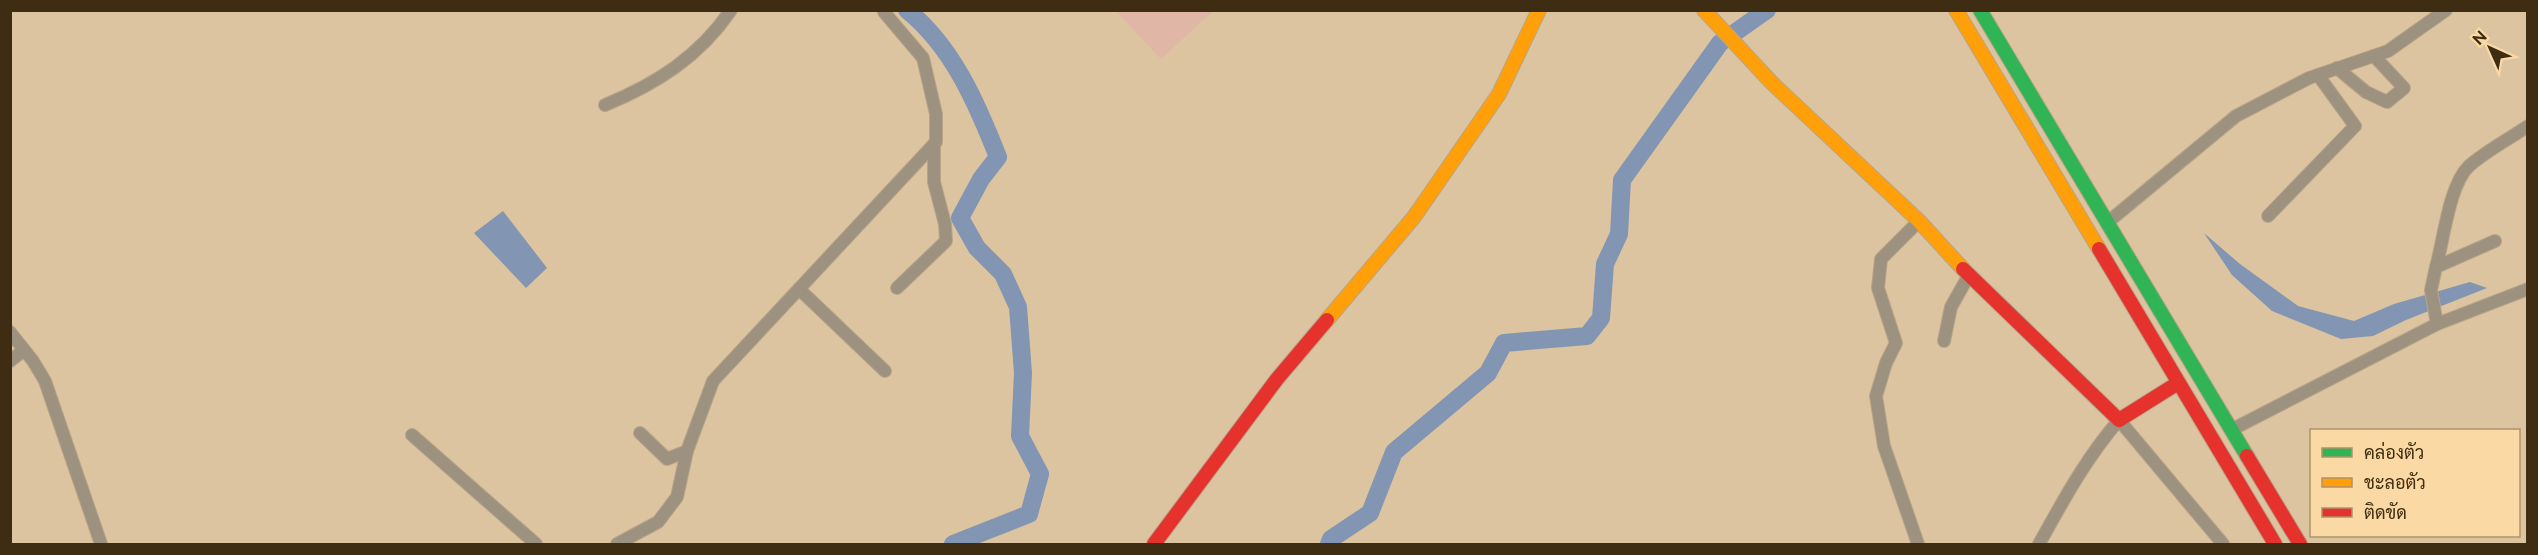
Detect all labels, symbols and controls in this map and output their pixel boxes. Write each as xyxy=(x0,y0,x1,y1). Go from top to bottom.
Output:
north arrow xyxy=(2460,18,2520,78)
text: N xyxy=(2469,27,2491,49)
legend xyxy=(2310,429,2520,537)
text: คล่องตัว xyxy=(2364,441,2424,463)
text: ชะลอตัว xyxy=(2364,472,2426,493)
text: ติดขัด xyxy=(2364,502,2407,523)

